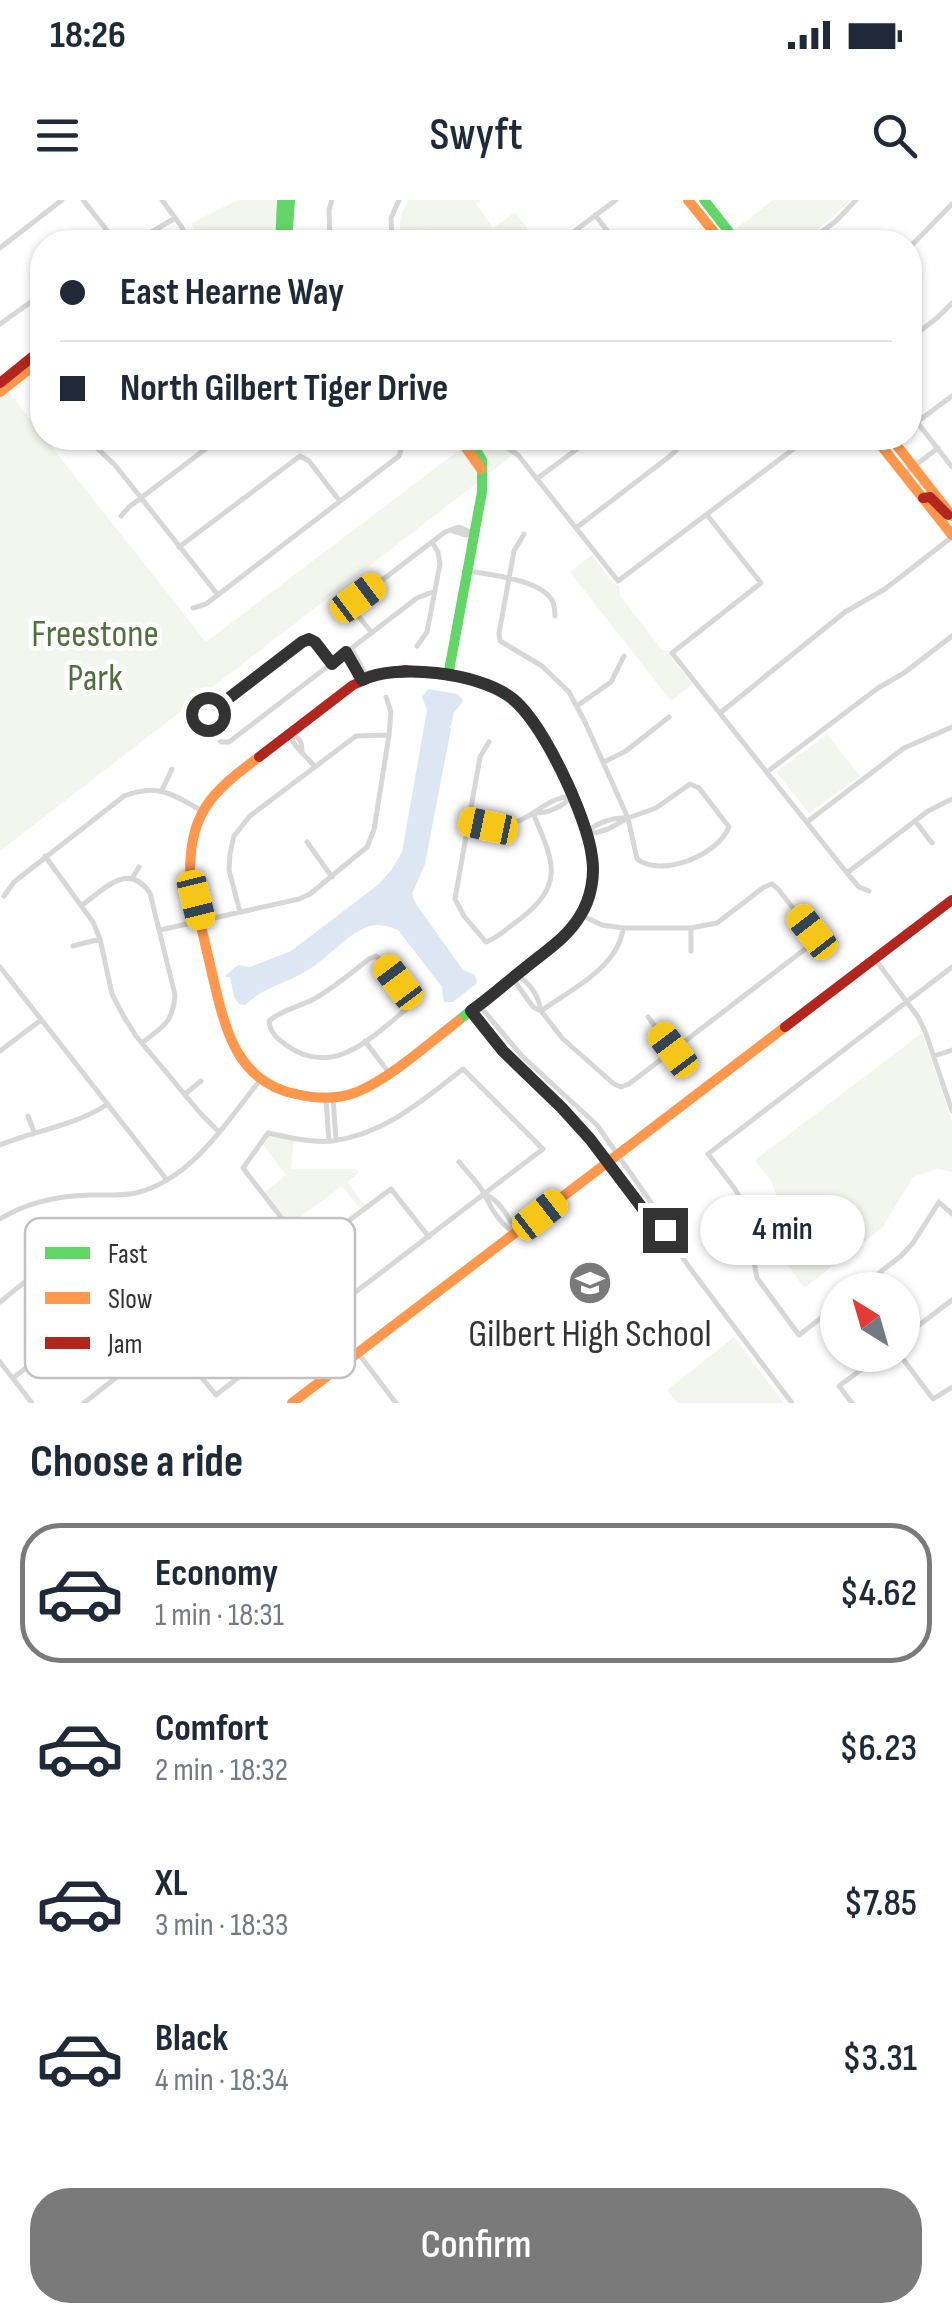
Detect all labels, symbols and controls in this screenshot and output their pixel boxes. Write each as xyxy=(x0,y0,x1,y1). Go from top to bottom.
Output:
text: 18:26 xyxy=(50,13,126,58)
icon: menu xyxy=(30,108,85,163)
text: Swyft xyxy=(429,108,523,163)
icon: search xyxy=(867,108,922,163)
text: East Hearne Way xyxy=(120,270,344,315)
text: North Gilbert Tiger Drive xyxy=(120,366,448,411)
car xyxy=(325,568,391,628)
park label: Freestone Park xyxy=(31,612,159,701)
route start xyxy=(186,692,231,737)
car xyxy=(456,805,520,847)
car xyxy=(174,867,218,933)
car xyxy=(782,899,842,965)
car xyxy=(368,949,428,1015)
car xyxy=(643,1017,703,1083)
car xyxy=(507,1185,573,1245)
callout: 4 min xyxy=(700,1195,865,1265)
route end xyxy=(643,1208,688,1253)
text: 4 min xyxy=(752,1210,813,1249)
legend xyxy=(25,1218,355,1378)
text: Fast xyxy=(108,1238,147,1271)
school or university icon: Gilbert High School xyxy=(567,1260,613,1306)
north arrow xyxy=(820,1272,920,1372)
map controls xyxy=(820,1272,920,1372)
text: Slow xyxy=(108,1283,153,1316)
place label: Gilbert High School xyxy=(468,1312,712,1357)
text: Jam xyxy=(107,1328,143,1361)
text: Choose a ride xyxy=(30,1435,243,1490)
icon: car xyxy=(35,1548,125,1638)
text: Economy xyxy=(155,1551,278,1596)
text: $4.62 xyxy=(840,1571,917,1616)
text: 1 min · 18:31 xyxy=(155,1596,284,1635)
icon: car xyxy=(35,1703,125,1793)
text: Comfort xyxy=(155,1706,269,1751)
text: $6.23 xyxy=(839,1726,917,1771)
text: 2 min · 18:32 xyxy=(155,1751,288,1790)
icon: car xyxy=(35,1858,125,1948)
text: XL xyxy=(155,1861,188,1906)
text: $7.85 xyxy=(844,1881,917,1926)
text: 3 min · 18:33 xyxy=(155,1906,288,1945)
icon: car xyxy=(35,2013,125,2103)
text: Black xyxy=(155,2016,228,2061)
text: $3.31 xyxy=(842,2036,917,2081)
text: 4 min · 18:34 xyxy=(155,2061,288,2100)
button: Confirm xyxy=(30,2188,922,2303)

